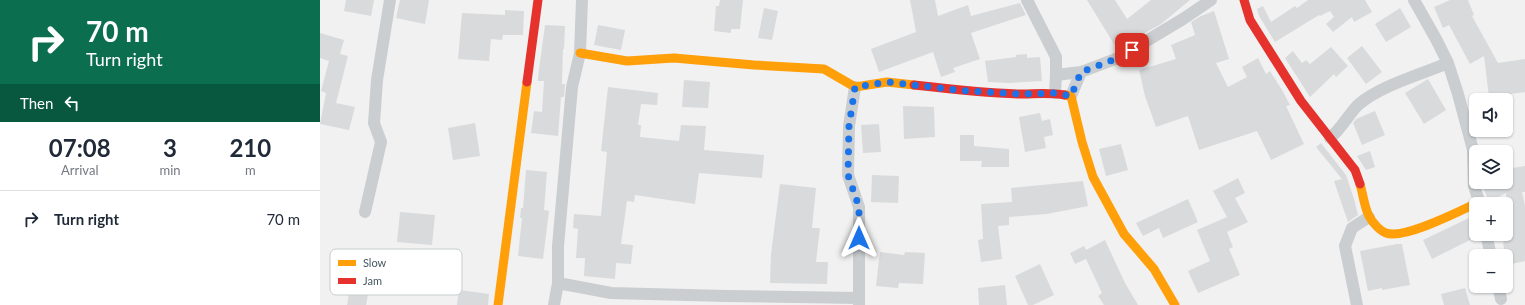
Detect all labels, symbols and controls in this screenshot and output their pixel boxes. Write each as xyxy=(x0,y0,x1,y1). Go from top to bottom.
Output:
text: 70 m xyxy=(86,14,149,48)
icon: right xyxy=(20,16,72,68)
pin xyxy=(1115,33,1149,67)
icon: arrive xyxy=(1121,39,1143,61)
text: Turn right xyxy=(86,48,163,70)
icon: left xyxy=(61,92,83,114)
map controls xyxy=(1469,93,1513,293)
button: sound xyxy=(1469,93,1513,137)
text: Then xyxy=(20,94,53,112)
text: 07:08 xyxy=(49,133,111,162)
text: 3 xyxy=(163,133,177,162)
text: 210 xyxy=(229,133,271,162)
button: layers xyxy=(1469,145,1513,189)
text: Arrival xyxy=(61,162,98,178)
text: min xyxy=(160,162,181,178)
text: m xyxy=(245,162,256,178)
button: + xyxy=(1469,197,1513,241)
icon: right xyxy=(20,208,42,230)
text: Turn right xyxy=(54,210,119,228)
text: 70 m xyxy=(266,210,300,228)
position arrow xyxy=(838,217,880,259)
legend xyxy=(330,249,462,295)
button: − xyxy=(1469,249,1513,293)
text: Slow xyxy=(363,256,387,269)
text: Jam xyxy=(363,274,382,287)

